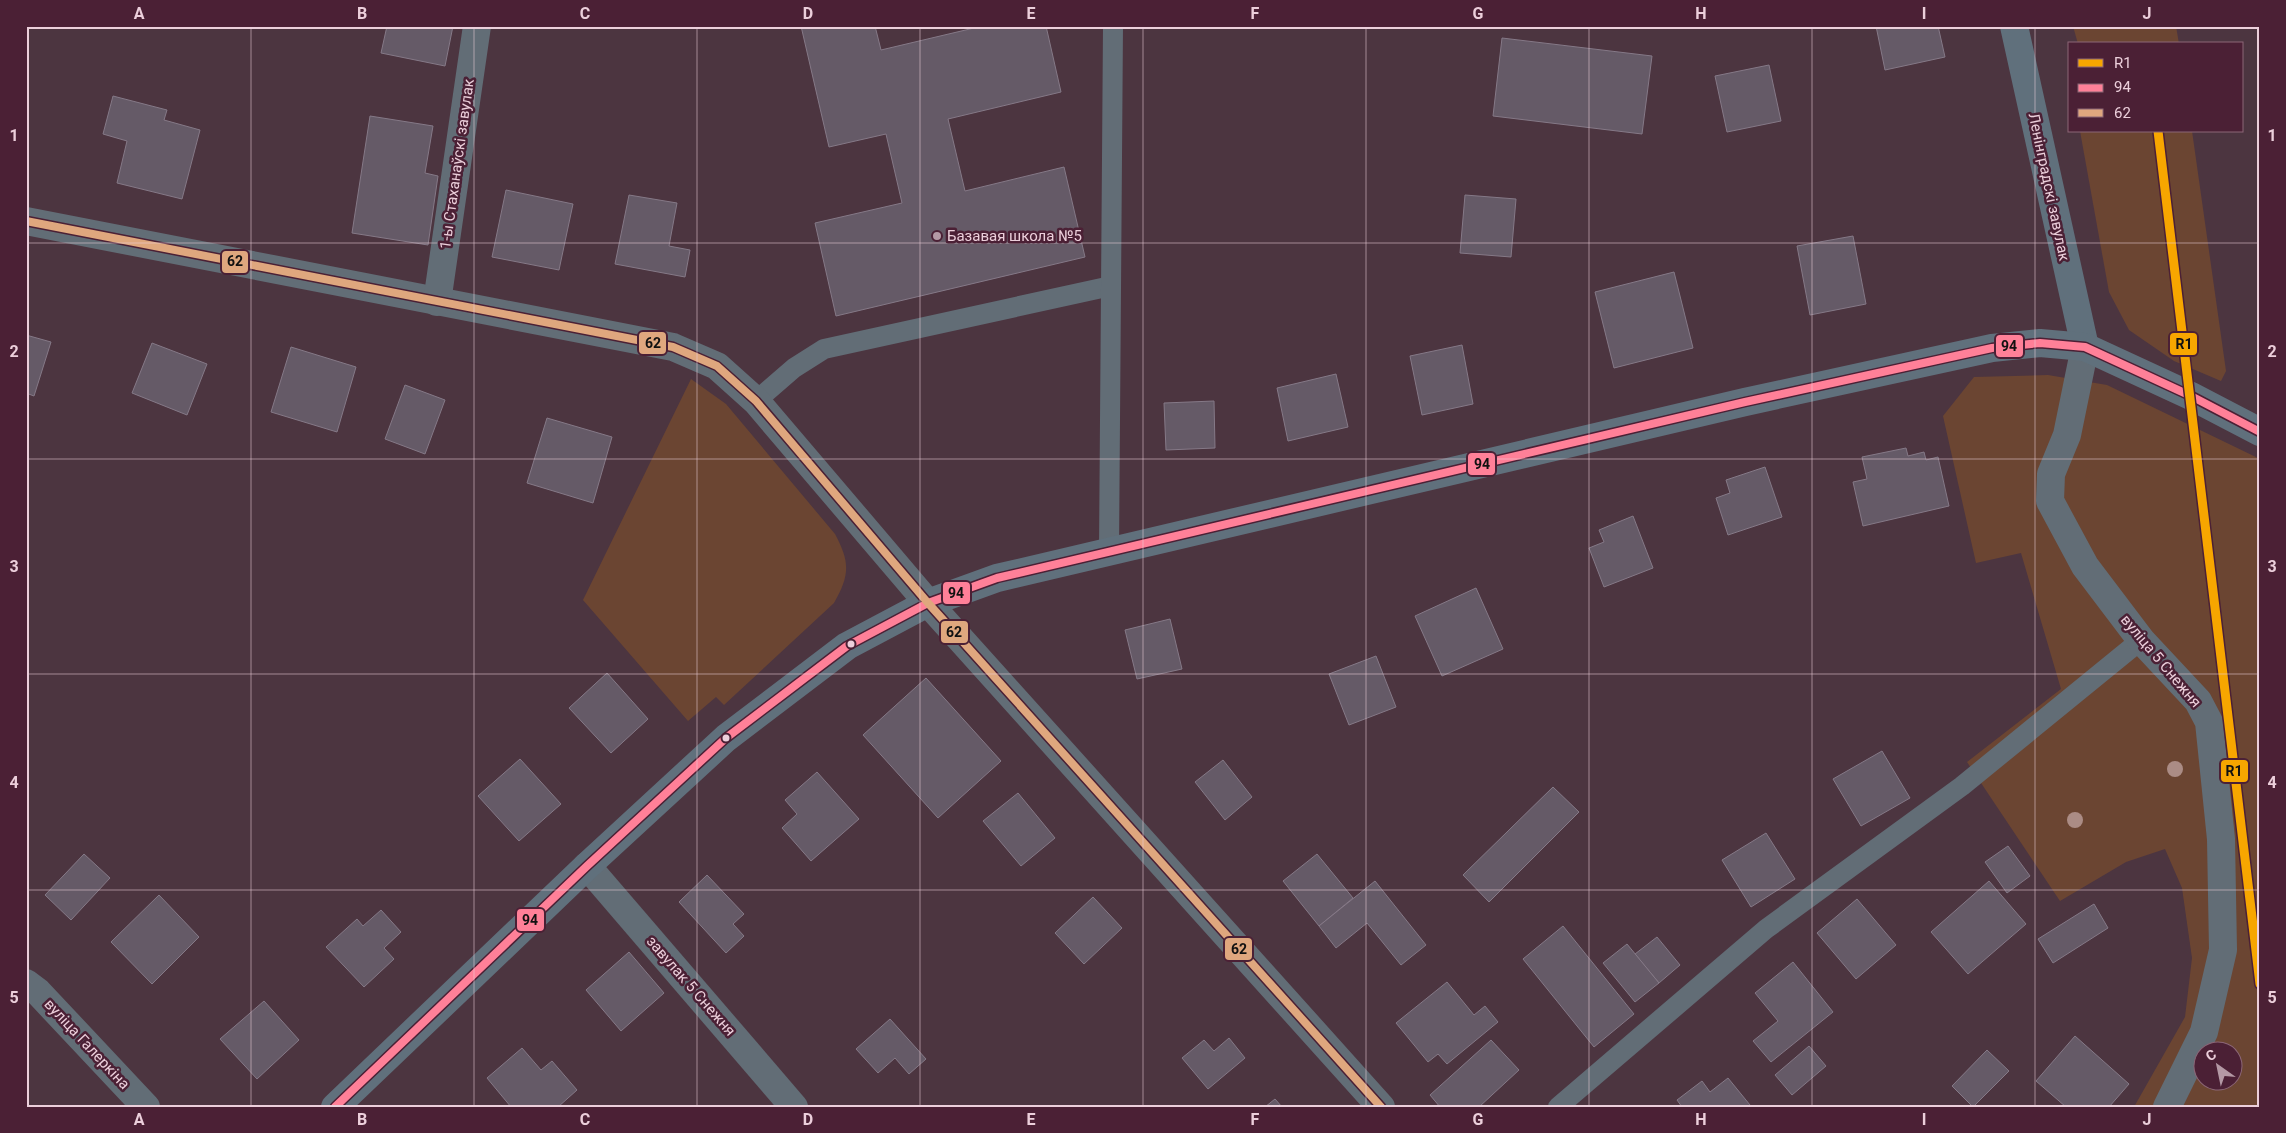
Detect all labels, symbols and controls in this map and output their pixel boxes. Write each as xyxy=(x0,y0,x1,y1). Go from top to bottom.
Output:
text: A xyxy=(134,4,145,23)
text: B xyxy=(357,4,367,23)
text: C xyxy=(580,4,590,23)
text: D xyxy=(803,4,813,23)
text: E xyxy=(1027,4,1036,23)
text: F xyxy=(1251,4,1260,23)
text: G xyxy=(1473,4,1484,23)
text: H xyxy=(1695,4,1707,23)
text: I xyxy=(1922,4,1926,23)
text: J xyxy=(2143,4,2151,23)
legend xyxy=(2068,42,2244,132)
text: R1 xyxy=(2114,54,2132,72)
street label: 1-ы Стаханаўскі завулак xyxy=(436,78,478,250)
text: 94 xyxy=(2114,78,2131,96)
text: 62 xyxy=(2114,104,2131,122)
street label: Ленінградскі завулак xyxy=(2025,111,2073,263)
text: 1 xyxy=(9,126,19,145)
text: 1 xyxy=(2267,126,2277,145)
place label: Базавая школа №5 xyxy=(947,227,1082,245)
marker: Базавая школа №5 xyxy=(931,230,943,242)
line badge: 62 xyxy=(221,250,249,274)
text: 62 xyxy=(227,253,243,269)
line badge: 62 xyxy=(638,331,667,355)
line badge: R1 xyxy=(2169,332,2198,356)
line badge: 94 xyxy=(1995,334,2024,358)
text: 62 xyxy=(645,335,661,351)
text: R1 xyxy=(2175,336,2193,352)
text: 94 xyxy=(2001,338,2017,354)
text: 2 xyxy=(9,342,19,361)
text: 2 xyxy=(2267,342,2277,361)
line badge: 94 xyxy=(1467,452,1496,476)
text: 94 xyxy=(1474,456,1490,472)
text: 3 xyxy=(9,557,19,576)
text: 3 xyxy=(2267,557,2277,576)
line badge: 94 xyxy=(942,581,971,605)
text: 94 xyxy=(948,585,964,601)
street label: вуліца 5 Снежня xyxy=(2117,611,2205,711)
line badge: 62 xyxy=(940,620,969,644)
text: 62 xyxy=(946,624,962,640)
unlabelled marker xyxy=(846,639,856,649)
unlabelled marker xyxy=(721,733,731,743)
line badge: R1 xyxy=(2220,759,2249,783)
text: R1 xyxy=(2225,763,2243,779)
text: 4 xyxy=(9,773,19,792)
text: 4 xyxy=(2267,773,2277,792)
line badge: 94 xyxy=(516,908,545,932)
text: 94 xyxy=(522,912,538,928)
street label: завулак 5 Снежня xyxy=(643,932,739,1040)
line badge: 62 xyxy=(1224,937,1253,961)
text: 62 xyxy=(1231,941,1247,957)
text: 5 xyxy=(9,988,19,1007)
text: 5 xyxy=(2267,988,2277,1007)
street label: вуліца Галеркіна xyxy=(41,995,133,1093)
north arrow xyxy=(2194,1040,2244,1090)
text: С xyxy=(2203,1046,2219,1064)
text: A xyxy=(134,1110,145,1129)
text: B xyxy=(357,1110,367,1129)
text: C xyxy=(580,1110,590,1129)
text: D xyxy=(803,1110,813,1129)
text: E xyxy=(1027,1110,1036,1129)
text: F xyxy=(1251,1110,1260,1129)
text: G xyxy=(1473,1110,1484,1129)
text: H xyxy=(1695,1110,1707,1129)
text: I xyxy=(1922,1110,1926,1129)
text: J xyxy=(2143,1110,2151,1129)

